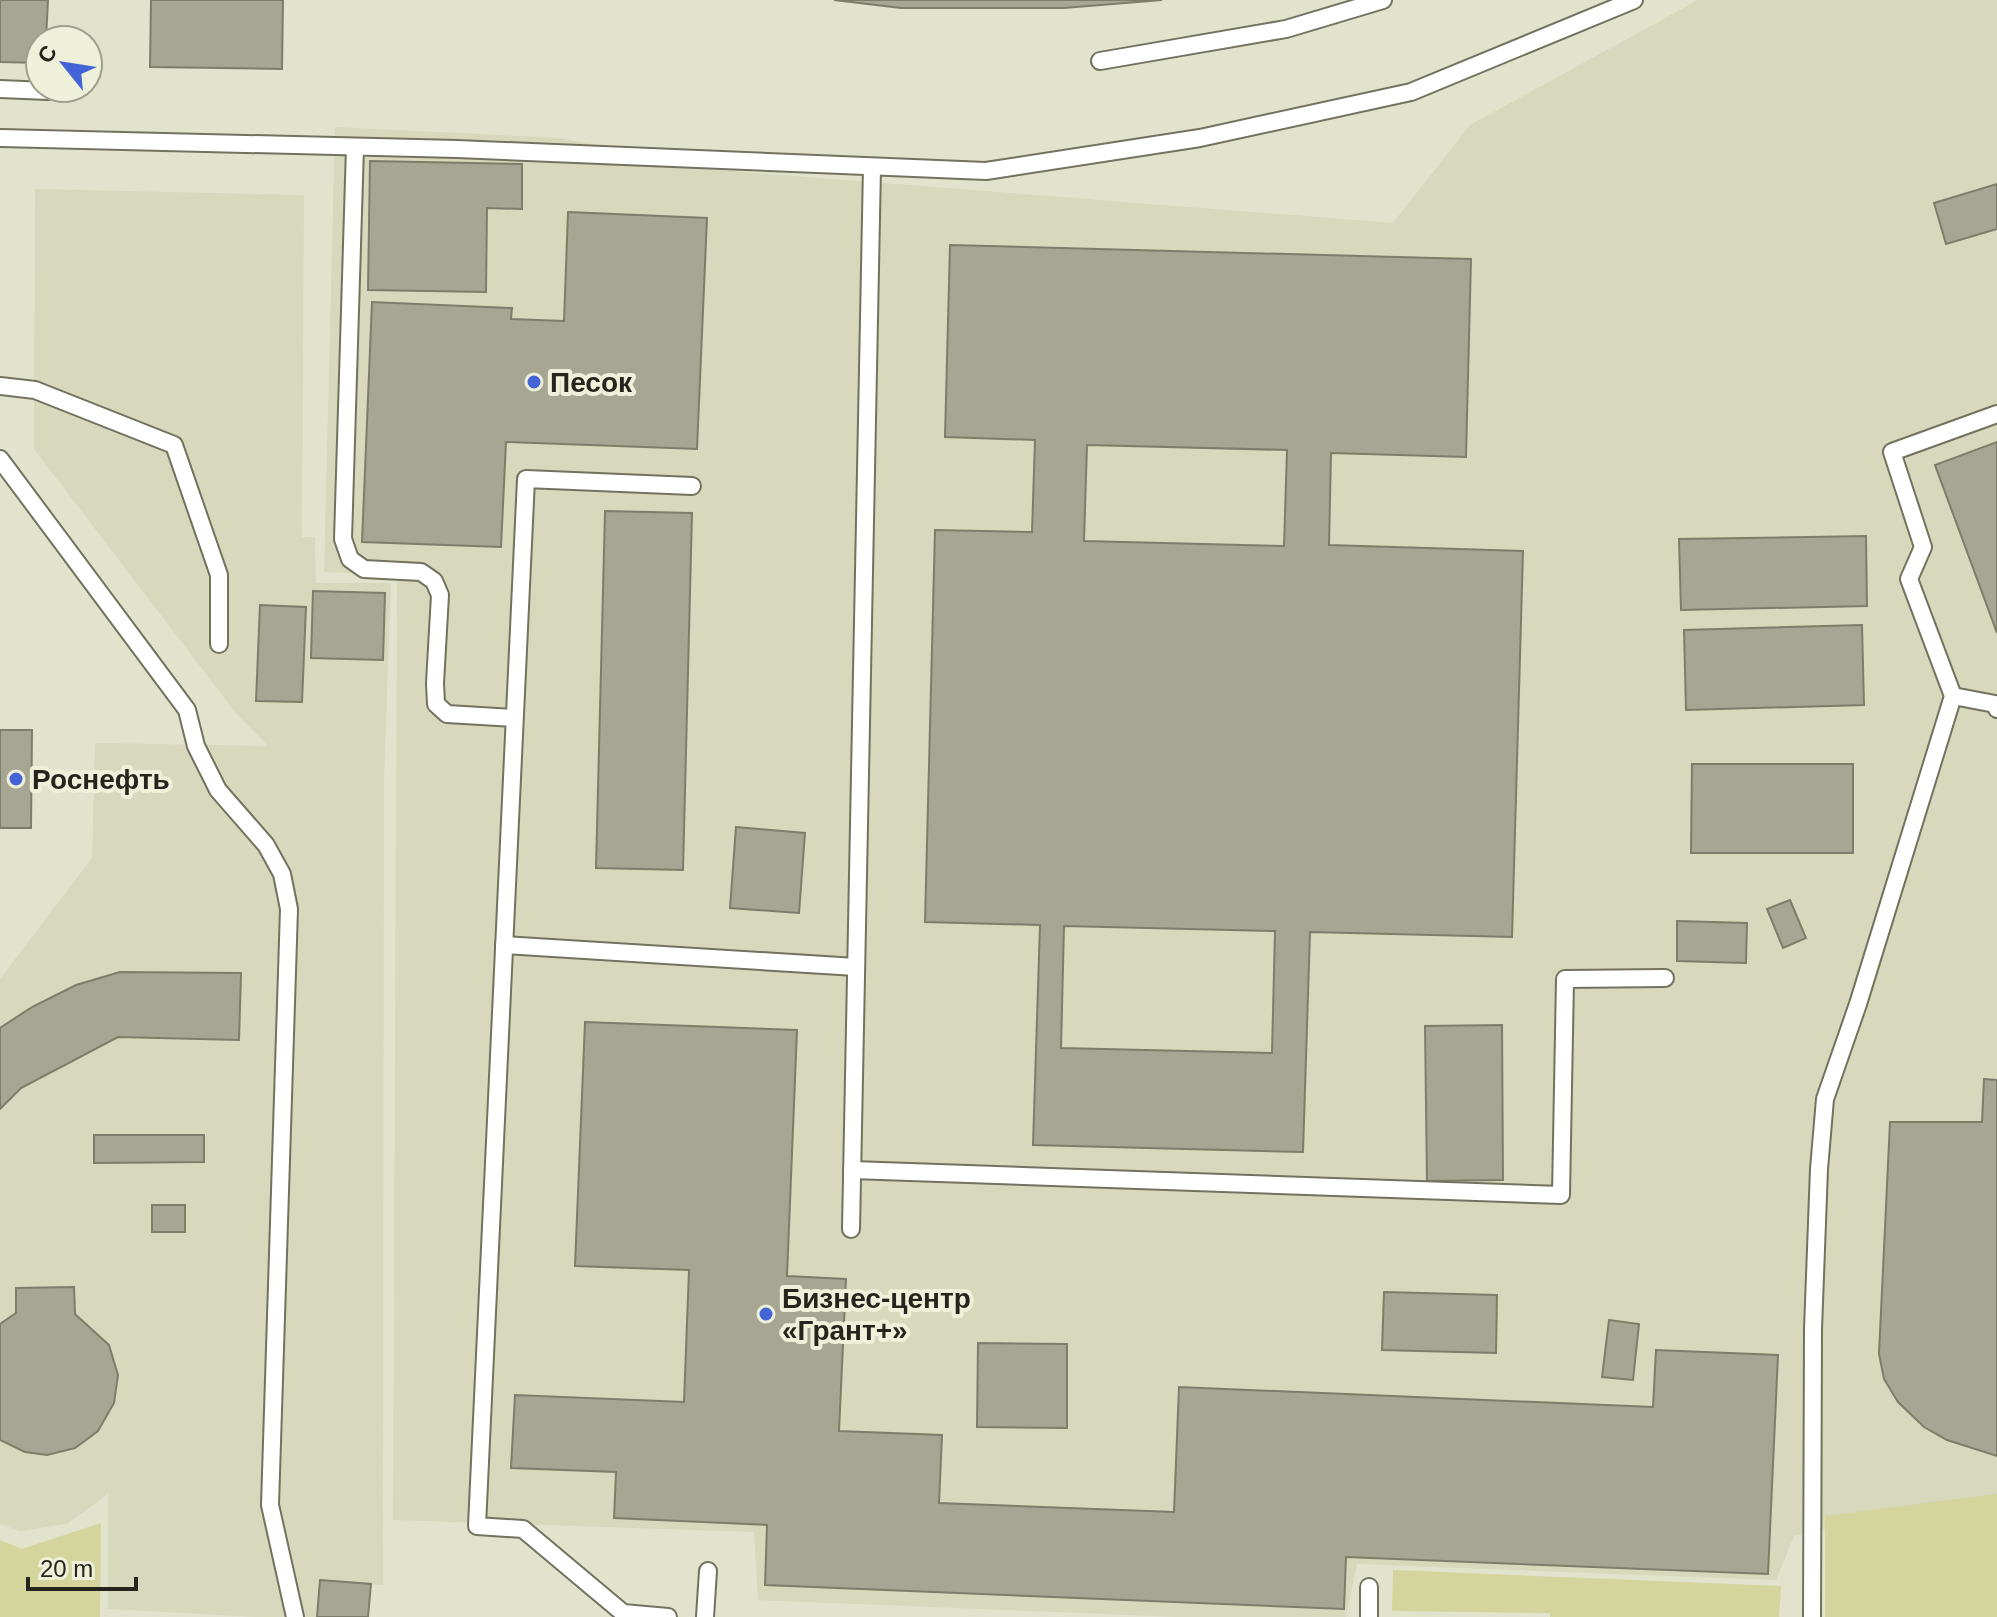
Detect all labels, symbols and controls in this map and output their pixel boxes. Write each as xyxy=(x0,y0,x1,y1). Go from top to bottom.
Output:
north arrow xyxy=(24,24,104,104)
text: С xyxy=(32,41,62,67)
place label: Песок xyxy=(550,367,633,398)
marker: Песок xyxy=(525,373,543,391)
place label: Роснефть xyxy=(32,764,170,795)
marker: Роснефть xyxy=(7,770,25,788)
place label: Бизнес-центр «Грант+» xyxy=(782,1283,971,1346)
marker: Бизнес-центр «Грант+» xyxy=(757,1305,775,1323)
scale bar xyxy=(28,1541,136,1591)
text: 20 m xyxy=(40,1555,93,1582)

